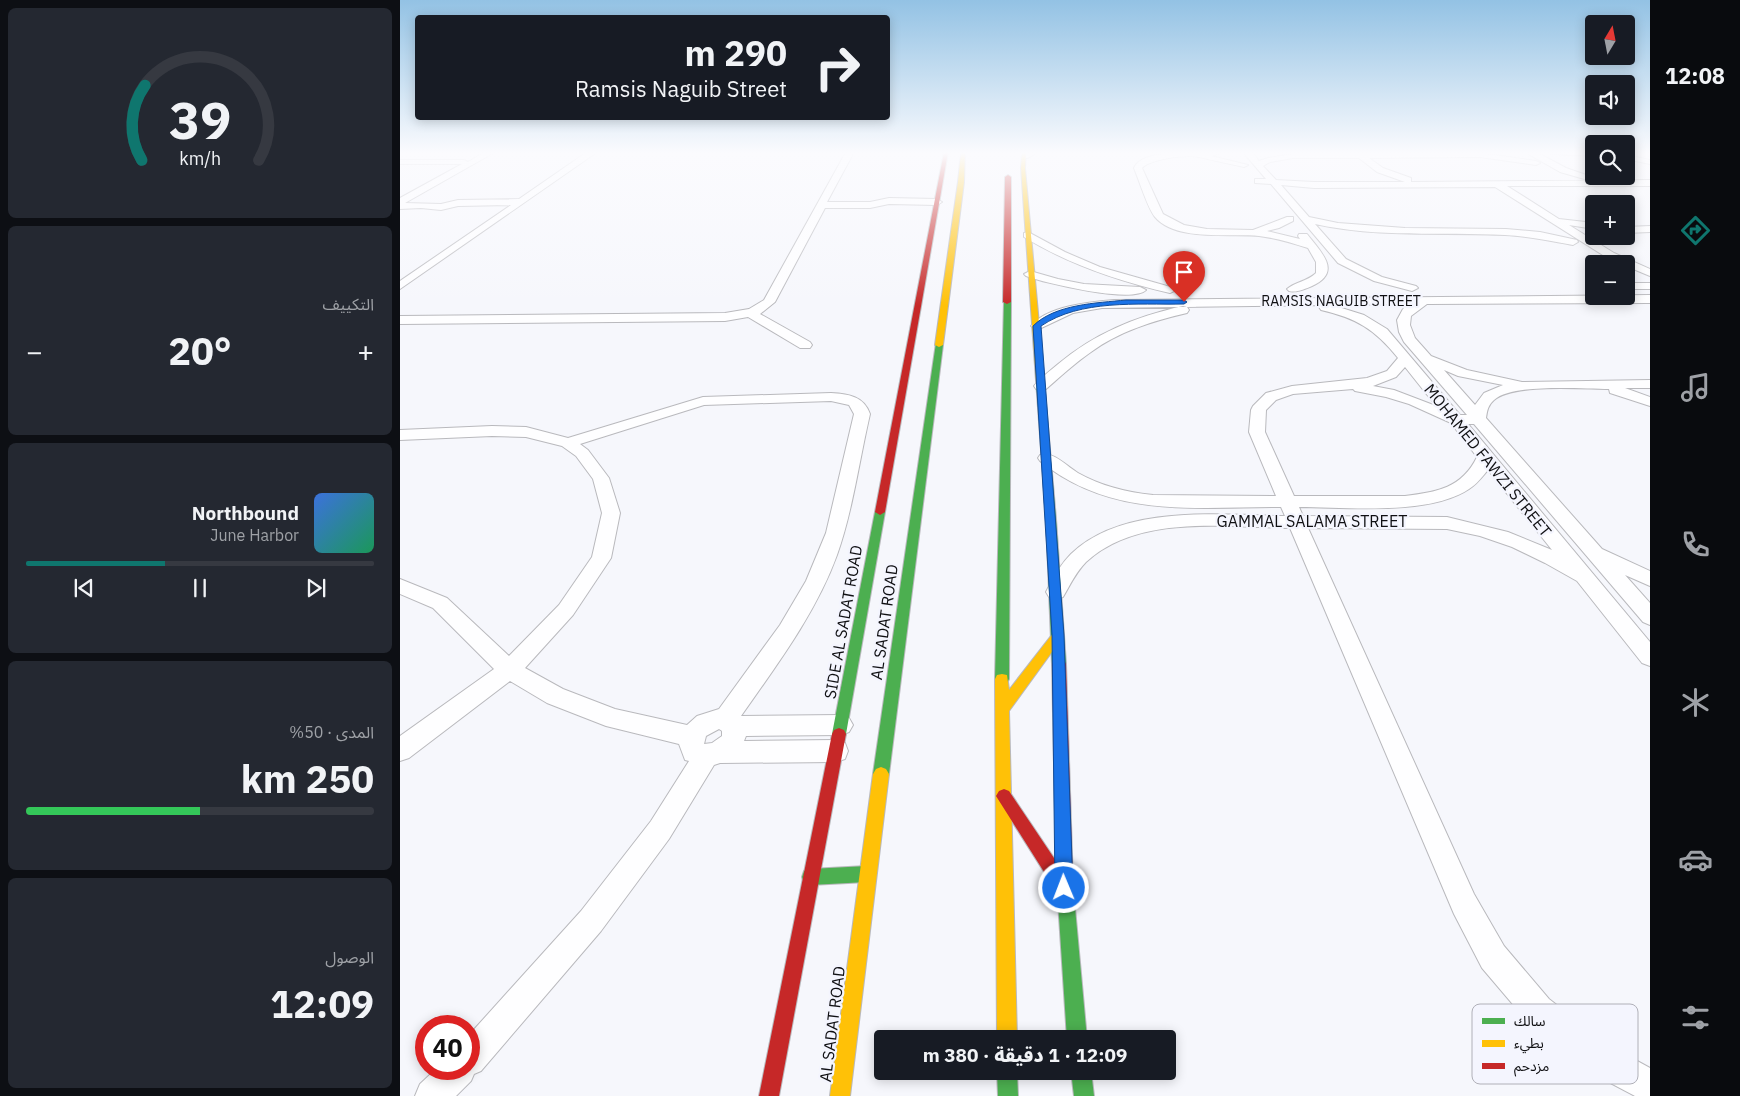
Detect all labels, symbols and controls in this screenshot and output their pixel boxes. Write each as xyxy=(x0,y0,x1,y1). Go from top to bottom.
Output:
north arrow xyxy=(1585,15,1635,65)
map controls xyxy=(1585,15,1635,305)
text: 290 m xyxy=(684,30,787,76)
icon: right xyxy=(805,35,870,100)
text: 12:08 xyxy=(1665,61,1725,90)
text: Ramsis Naguib Street xyxy=(575,74,787,103)
button: sound xyxy=(1585,75,1635,125)
text: 39 xyxy=(169,86,231,153)
button: search xyxy=(1585,135,1635,185)
text: km/h xyxy=(179,147,221,170)
button: + xyxy=(1585,195,1635,245)
icon: directions xyxy=(1678,213,1713,248)
pin xyxy=(1163,251,1205,302)
button: − xyxy=(1585,255,1635,305)
icon: arrive xyxy=(1170,258,1198,286)
street label: RAMSIS NAGUIB STREET xyxy=(1261,292,1421,310)
text: التكييف xyxy=(322,294,374,314)
text: 20° xyxy=(168,326,232,375)
text: − xyxy=(26,333,43,370)
text: + xyxy=(357,333,374,370)
icon: music xyxy=(1678,370,1713,405)
street label: MOHAMED FAWZI STREET xyxy=(1420,379,1556,541)
text: Northbound xyxy=(192,501,299,525)
street label: GAMMAL SALAMA STREET xyxy=(1217,511,1407,531)
text: June Harbor xyxy=(210,525,299,545)
icon: phone xyxy=(1678,527,1713,562)
street label: SIDE AL SADAT ROAD xyxy=(820,543,866,701)
street label: AL SADAT ROAD xyxy=(866,563,902,681)
icon: previous xyxy=(70,574,98,602)
icon: pause xyxy=(186,574,214,602)
icon: next xyxy=(302,574,330,602)
icon: climate xyxy=(1678,685,1713,720)
text: المدى · 50% xyxy=(289,722,374,742)
text: 250 km xyxy=(241,754,374,803)
icon: car xyxy=(1678,842,1713,877)
position arrow xyxy=(1037,861,1089,913)
text: الوصول xyxy=(325,947,374,967)
street label: AL SADAT ROAD xyxy=(815,965,849,1083)
text: 12:09 xyxy=(270,979,374,1028)
icon: filters xyxy=(1678,1000,1713,1035)
legend xyxy=(1472,1004,1638,1084)
text: سالك xyxy=(1514,1012,1546,1030)
speed limit sign: 40 xyxy=(415,1015,480,1080)
text: بطيء xyxy=(1514,1034,1544,1054)
text: 12:09 · 1 دقيقة · 380 m xyxy=(923,1043,1127,1067)
text: مزدحم xyxy=(1514,1057,1549,1077)

